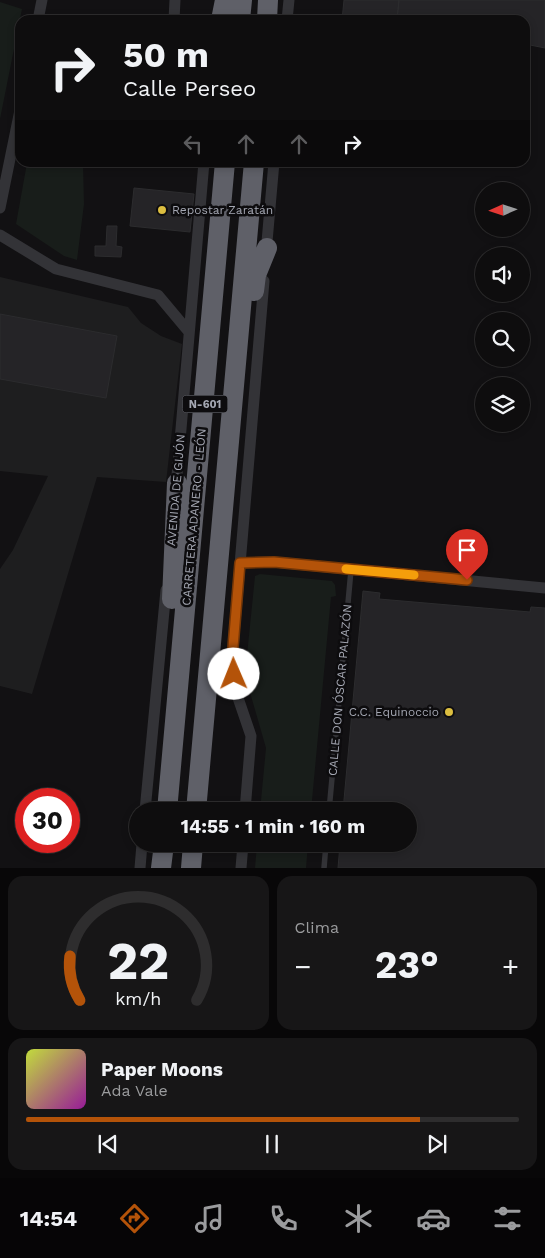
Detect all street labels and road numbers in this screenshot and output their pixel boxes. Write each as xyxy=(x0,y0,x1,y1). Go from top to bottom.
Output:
road number: N-601 xyxy=(182,396,228,412)
street label: CARRETERA ADANERO - LEÓN xyxy=(179,428,209,606)
street label: AVENIDA DE GIJÓN xyxy=(164,434,188,546)
street label: CALLE DON ÓSCAR PALAZÓN xyxy=(326,603,354,777)

